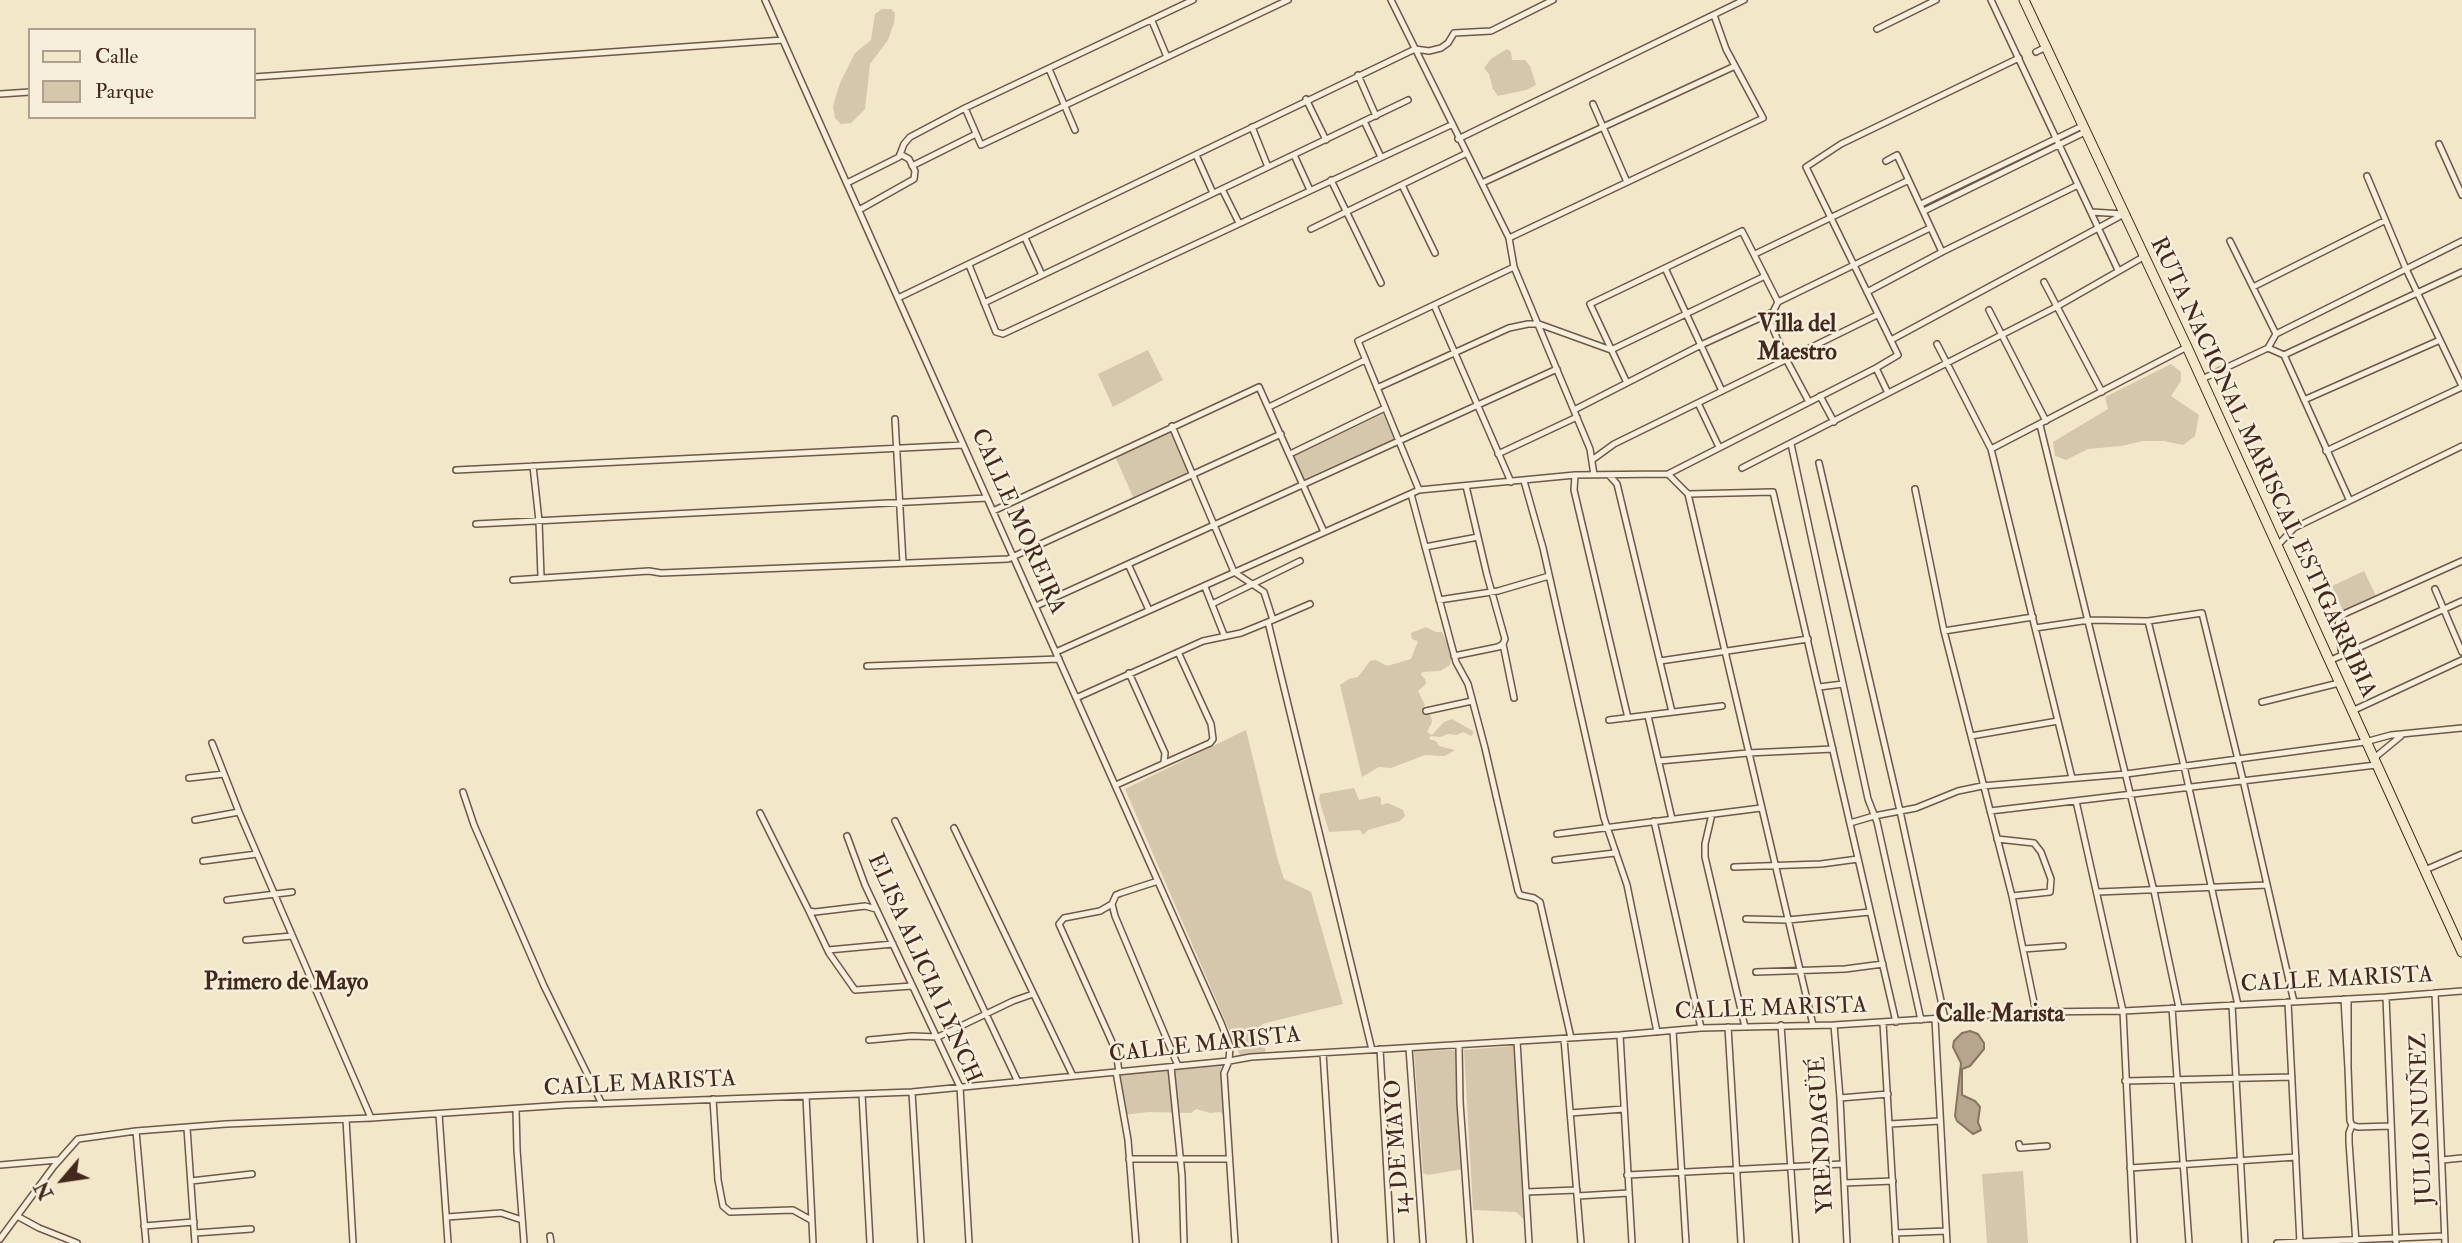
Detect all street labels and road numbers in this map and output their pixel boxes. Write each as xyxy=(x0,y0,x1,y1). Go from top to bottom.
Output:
street label: RUTA NACIONAL MARISCAL ESTIGARRIBIA xyxy=(2143,233,2381,703)
street label: CALLE MOREIRA xyxy=(964,425,1070,619)
street label: ELISA ALICIA LYNCH xyxy=(860,850,986,1088)
street label: CALLE MARISTA xyxy=(2240,962,2434,1000)
street label: CALLE MARISTA xyxy=(1674,993,1868,1027)
street label: CALLE MARISTA xyxy=(1108,1022,1302,1070)
street label: JULIO NUÑEZ xyxy=(2406,1032,2440,1206)
street label: YRENDAGÜÉ xyxy=(1805,1056,1841,1214)
street label: CALLE MARISTA xyxy=(543,1066,737,1104)
street label: 14 DE MAYO xyxy=(1381,1079,1417,1215)

